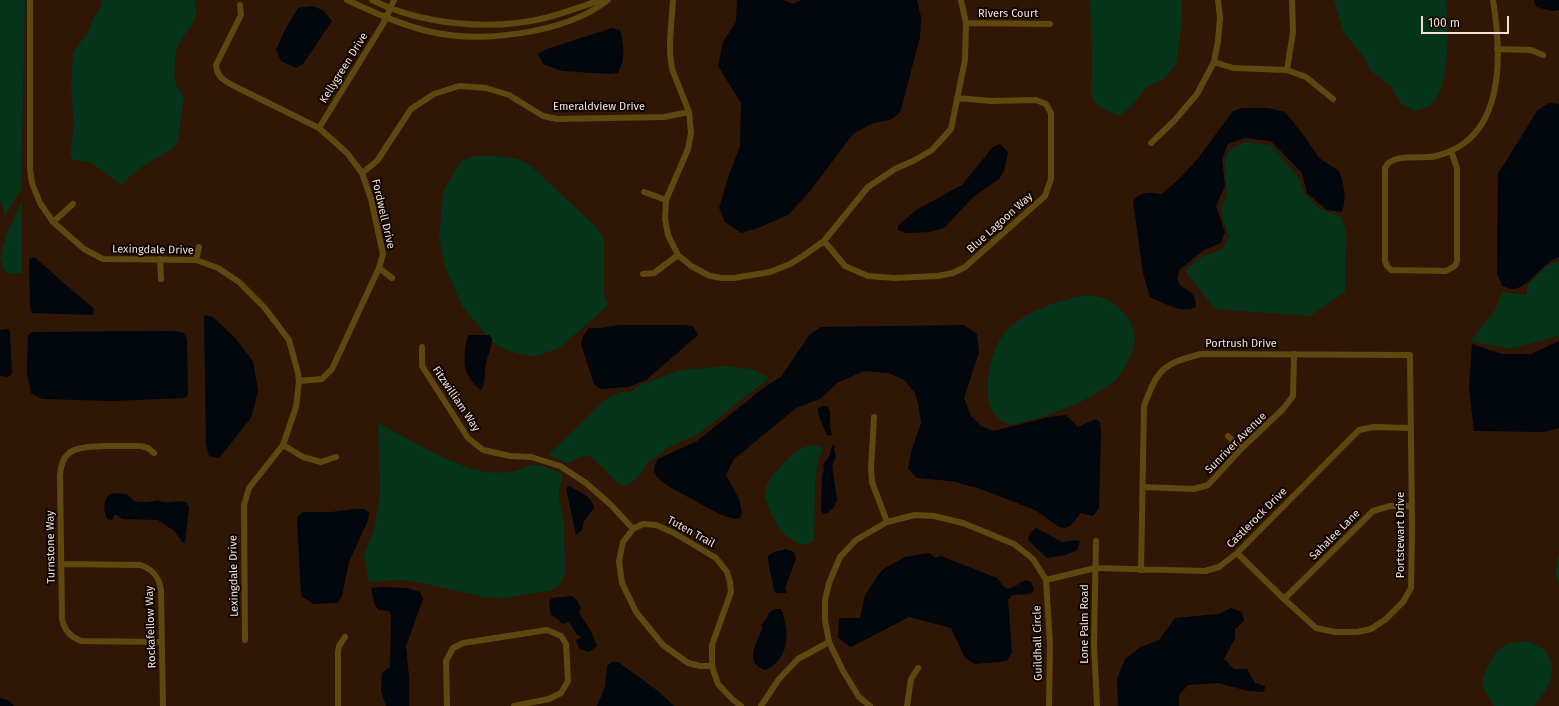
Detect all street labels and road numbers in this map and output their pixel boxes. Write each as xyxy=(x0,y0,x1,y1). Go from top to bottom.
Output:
street label: Rivers Court xyxy=(978,7,1038,21)
street label: Kellygreen Drive xyxy=(317,30,371,106)
street label: Emeraldview Drive xyxy=(553,100,645,114)
street label: Fordwell Drive xyxy=(369,178,397,250)
street label: Blue Lagoon Way xyxy=(964,190,1036,256)
street label: Lexingdale Drive xyxy=(112,243,194,257)
street label: Portrush Drive xyxy=(1205,337,1277,351)
street label: Fitzwilliam Way xyxy=(429,364,483,434)
street label: Sunriver Avenue xyxy=(1203,410,1269,476)
street label: Castlerock Drive xyxy=(1224,485,1290,551)
street label: Portstewart Drive xyxy=(1394,492,1408,578)
street label: Sahalee Lane xyxy=(1307,507,1363,563)
street label: Turnstone Way xyxy=(44,510,58,584)
street label: Tuten Trail xyxy=(665,514,717,550)
street label: Lexingdale Drive xyxy=(227,535,241,617)
street label: Lone Palm Road xyxy=(1078,584,1092,664)
street label: Rockafellow Way xyxy=(143,585,159,669)
street label: Guildhall Circle xyxy=(1031,605,1045,681)

